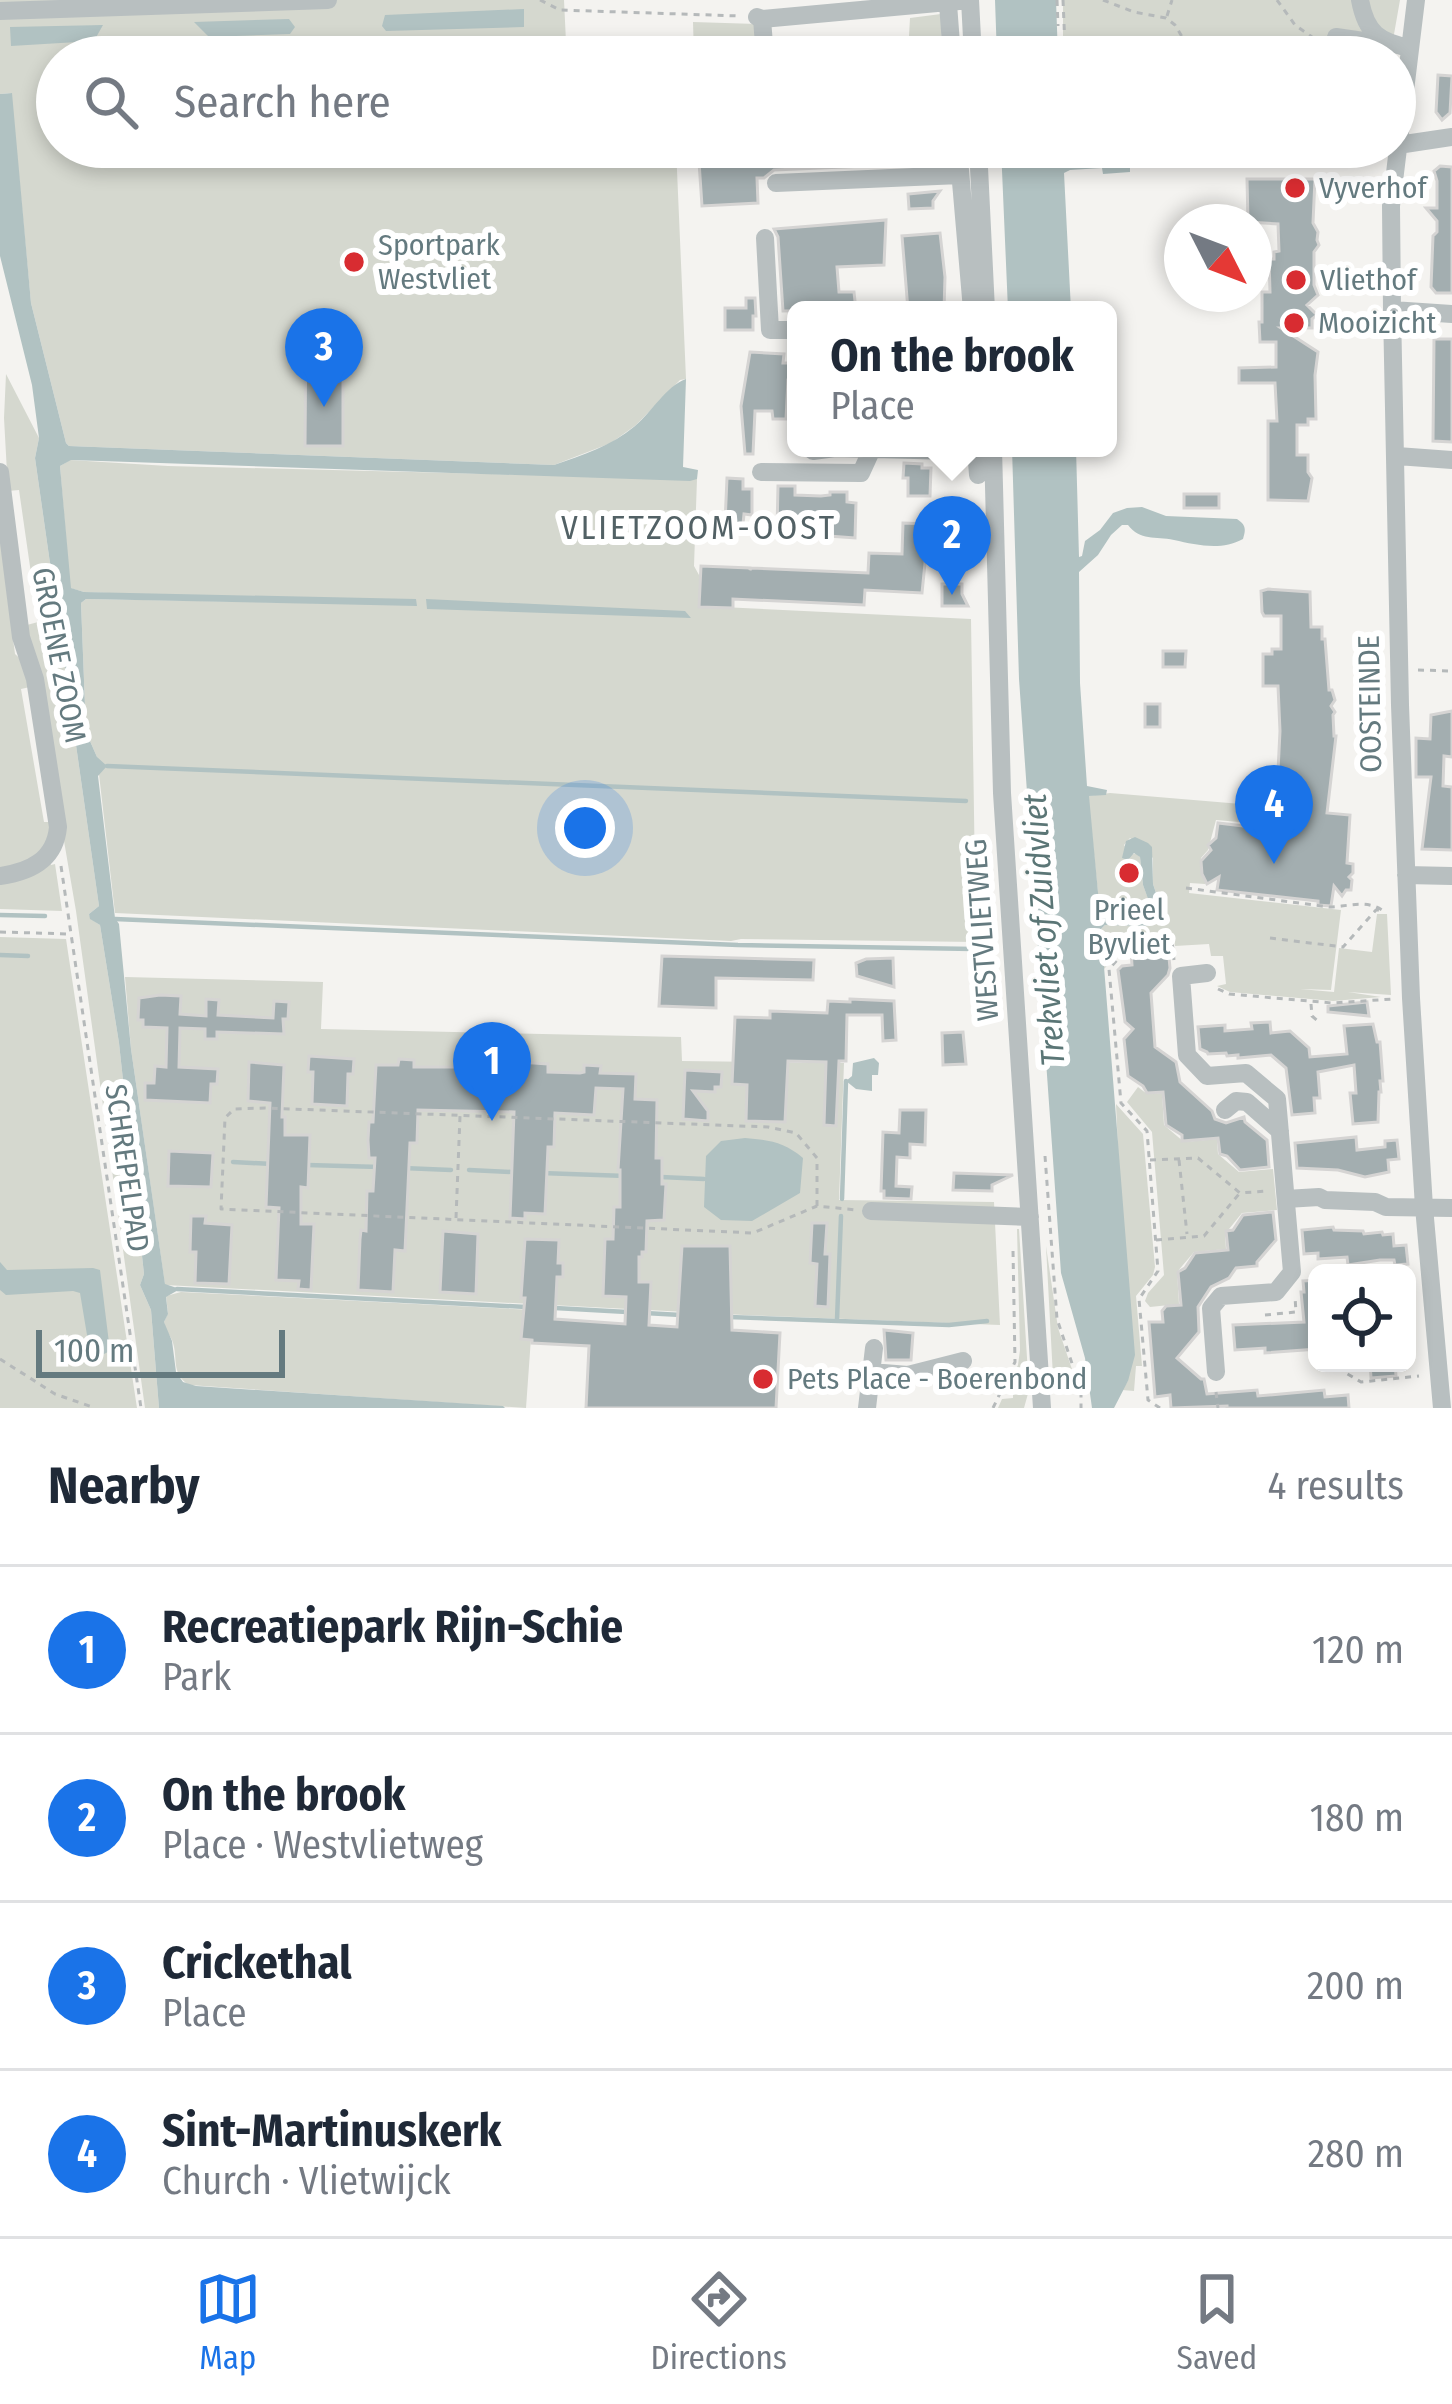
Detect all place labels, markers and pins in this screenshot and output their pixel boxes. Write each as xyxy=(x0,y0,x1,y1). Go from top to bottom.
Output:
place label: Vyverhof xyxy=(1319,170,1428,206)
marker: Vyverhof xyxy=(1282,175,1308,201)
place label: Sportpark Westvliet xyxy=(378,227,500,297)
marker: Sportpark Westvliet xyxy=(341,249,367,275)
place label: Vliethof xyxy=(1320,262,1418,298)
marker: Vliethof xyxy=(1283,267,1309,293)
place label: Mooizicht xyxy=(1318,305,1437,341)
pin: 3 xyxy=(285,308,363,407)
marker: Mooizicht xyxy=(1281,310,1307,336)
pin: 2 xyxy=(913,496,991,595)
pin: 4 xyxy=(1235,765,1313,864)
marker: Prieel Byvliet xyxy=(1116,860,1142,886)
place label: Prieel Byvliet xyxy=(1087,892,1171,962)
pin: 1 xyxy=(453,1022,531,1121)
place label: Pets Place - Boerenbond xyxy=(787,1361,1087,1397)
marker: Pets Place - Boerenbond xyxy=(750,1366,776,1392)

